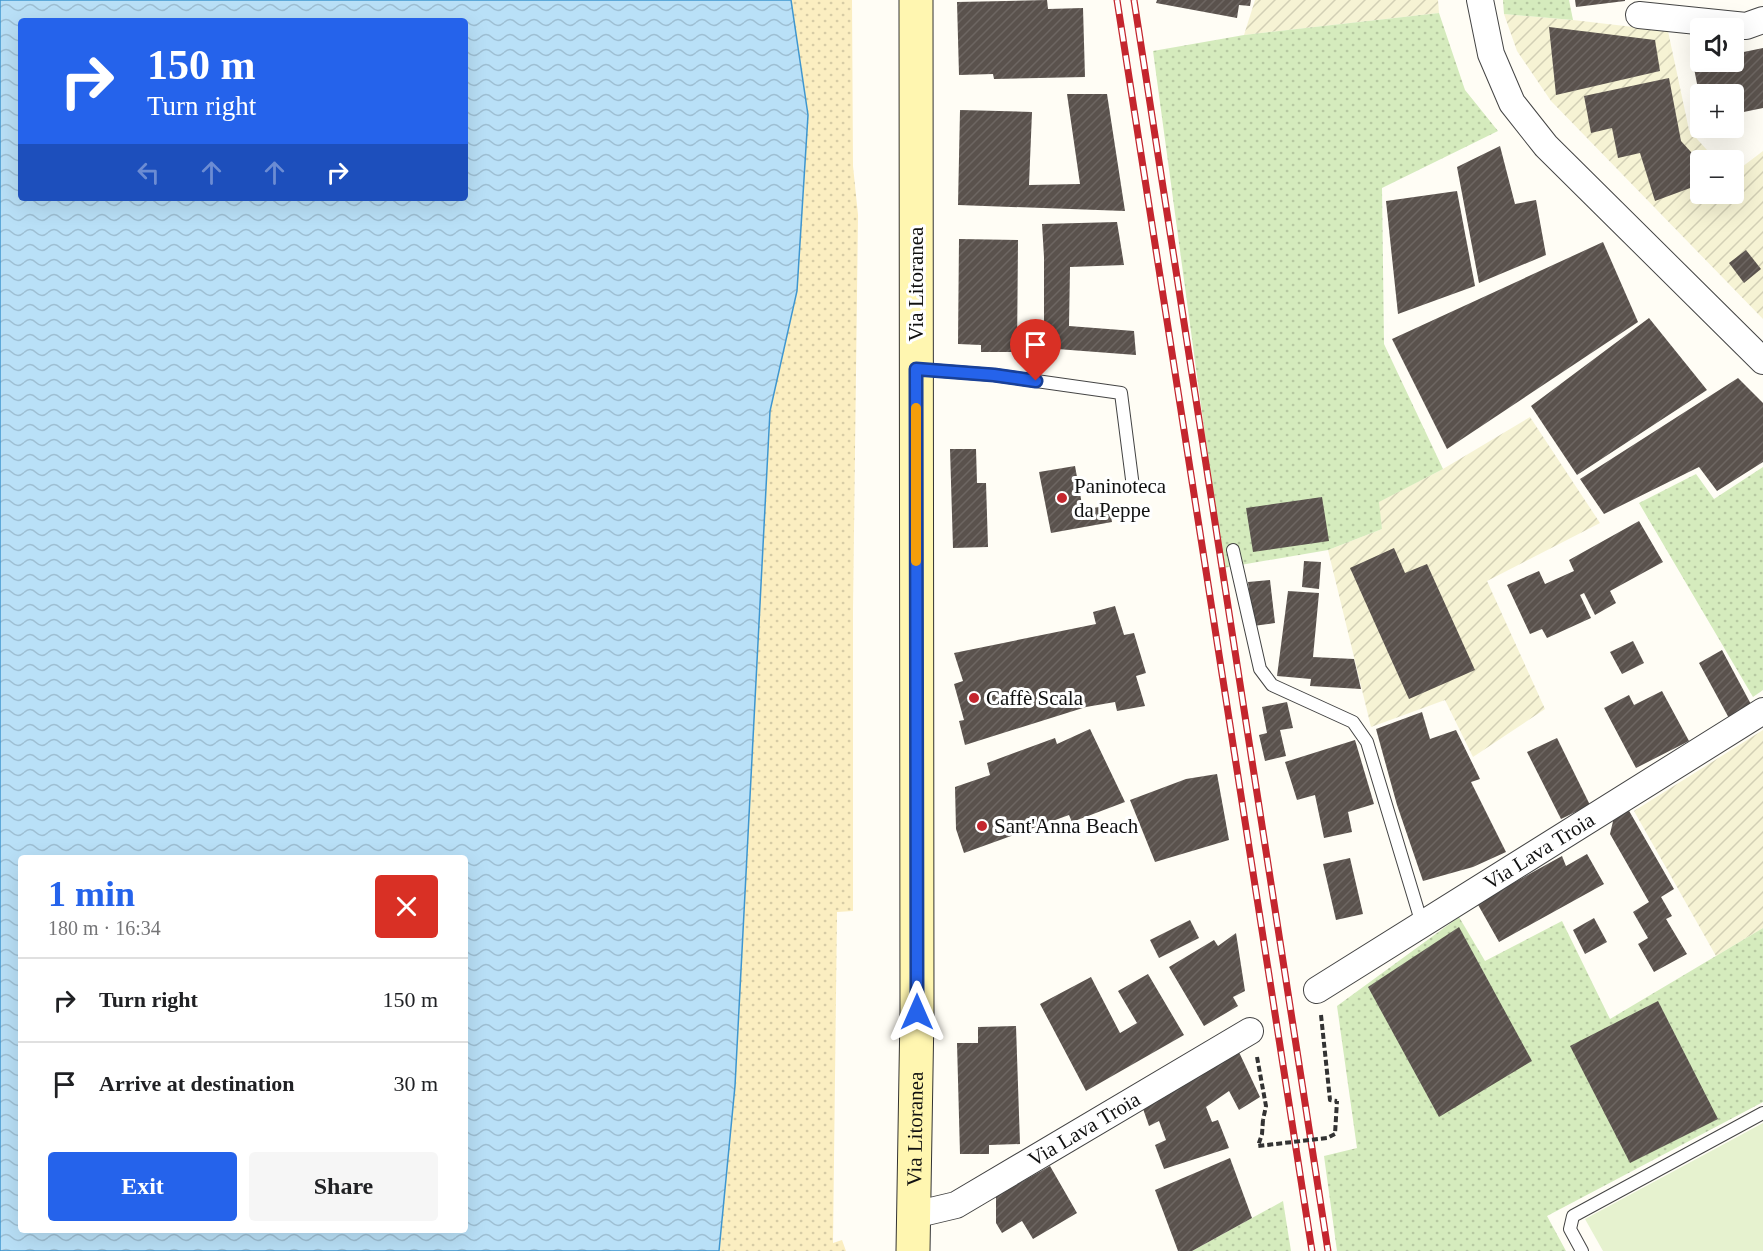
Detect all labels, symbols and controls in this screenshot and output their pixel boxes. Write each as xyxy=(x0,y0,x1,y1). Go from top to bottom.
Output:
map controls xyxy=(1690,18,1744,204)
button: sound xyxy=(1690,18,1744,72)
icon: right xyxy=(48,42,126,120)
text: 150 m xyxy=(147,42,256,88)
button: + xyxy=(1690,84,1744,138)
text: Turn right xyxy=(147,91,256,121)
button: − xyxy=(1690,150,1744,204)
icon: left xyxy=(132,156,165,189)
icon: ahead xyxy=(195,156,228,189)
icon: ahead xyxy=(258,156,291,189)
icon: right xyxy=(321,156,354,189)
street label: Via Litoranea xyxy=(904,226,928,341)
pin xyxy=(1010,319,1061,381)
icon: arrive xyxy=(1019,328,1052,361)
place label: Paninoteca da Peppe xyxy=(1074,474,1167,522)
marker: Paninoteca da Peppe xyxy=(1055,491,1069,505)
place label: Caffè Scala xyxy=(986,686,1084,710)
marker: Caffè Scala xyxy=(967,691,981,705)
street label: Via Lava Troia xyxy=(1479,807,1599,895)
place label: Sant'Anna Beach xyxy=(994,814,1139,838)
marker: Sant'Anna Beach xyxy=(975,819,989,833)
text: 1 min xyxy=(48,874,135,914)
button: close xyxy=(375,875,438,938)
text: 180 m · 16:34 xyxy=(48,917,161,939)
position arrow xyxy=(885,980,949,1044)
icon: right xyxy=(48,984,81,1017)
text: Turn right xyxy=(99,987,198,1012)
text: 150 m xyxy=(382,987,438,1012)
icon: arrive xyxy=(48,1068,81,1101)
text: Arrive at destination xyxy=(99,1071,295,1096)
text: 30 m xyxy=(393,1071,438,1096)
street label: Via Litoranea xyxy=(902,1071,928,1187)
street label: Via Lava Troia xyxy=(1024,1086,1145,1172)
button: Exit xyxy=(48,1152,237,1221)
button: Share xyxy=(249,1152,438,1221)

